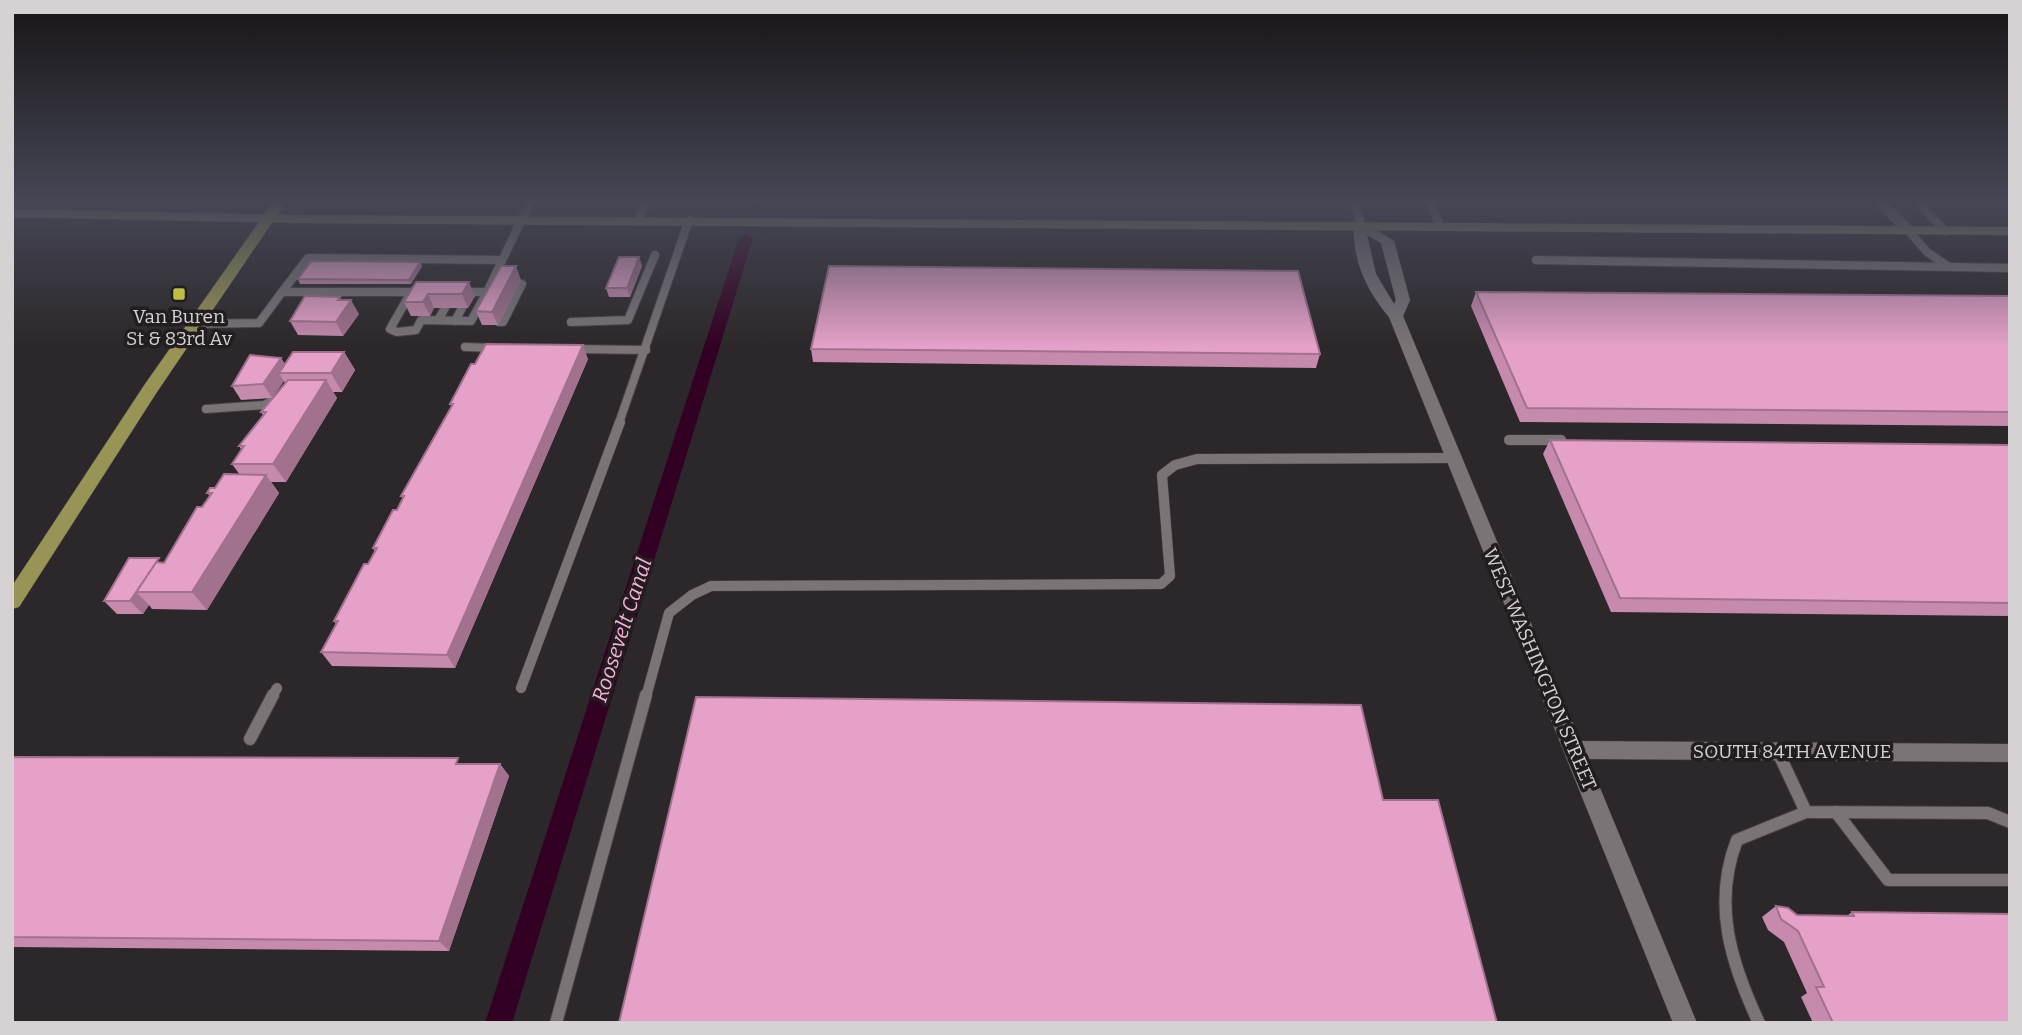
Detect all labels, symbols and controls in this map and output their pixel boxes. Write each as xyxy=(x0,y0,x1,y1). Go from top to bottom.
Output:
marker: Van Buren St & 83rd Av xyxy=(171,286,187,302)
place label: Van Buren St & 83rd Av xyxy=(126,305,233,350)
street label: WEST WASHINGTON STREET xyxy=(1478,545,1602,793)
water label: Roosevelt Canal xyxy=(586,554,658,705)
street label: SOUTH 84TH AVENUE xyxy=(1693,740,1891,763)

